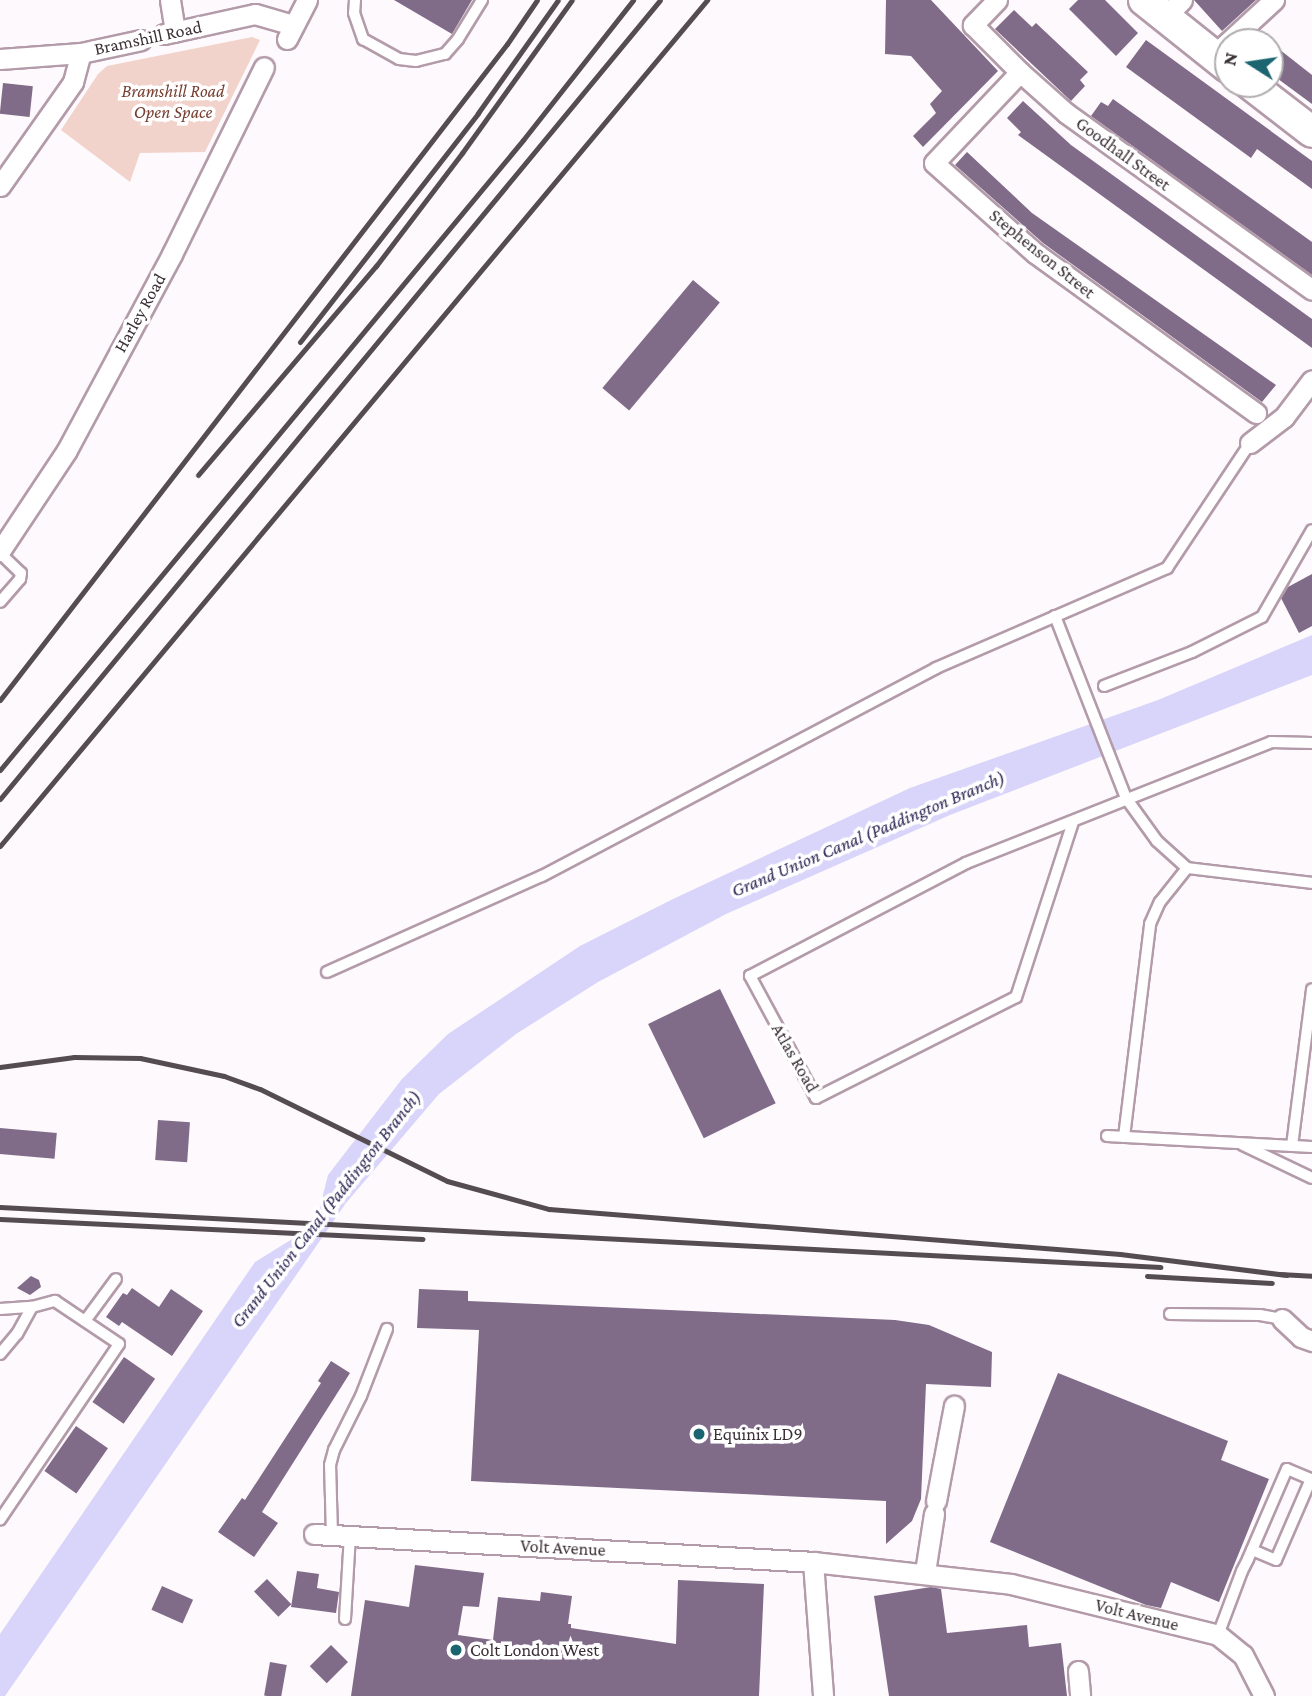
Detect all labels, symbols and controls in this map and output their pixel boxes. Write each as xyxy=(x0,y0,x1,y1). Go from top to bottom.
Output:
street label: Bramshill Road xyxy=(92,16,204,60)
north arrow xyxy=(1214,28,1284,98)
text: N xyxy=(1218,50,1242,67)
park label: Bramshill Road Open Space xyxy=(121,81,225,124)
street label: Goodhall Street xyxy=(1071,112,1175,196)
street label: Stephenson Street xyxy=(985,205,1099,303)
street label: Harley Road xyxy=(109,270,171,356)
water label: Grand Union Canal (Paddington Branch) xyxy=(728,766,1008,902)
street label: Atlas Road xyxy=(767,1020,823,1096)
water label: Grand Union Canal (Paddington Branch) xyxy=(226,1086,426,1332)
place label: Equinix LD9 xyxy=(713,1423,803,1445)
marker: Equinix LD9 xyxy=(691,1426,707,1442)
street label: Volt Avenue xyxy=(520,1535,606,1561)
street label: Volt Avenue xyxy=(1093,1594,1181,1636)
place label: Colt London West xyxy=(470,1639,599,1661)
marker: Colt London West xyxy=(448,1642,464,1658)

